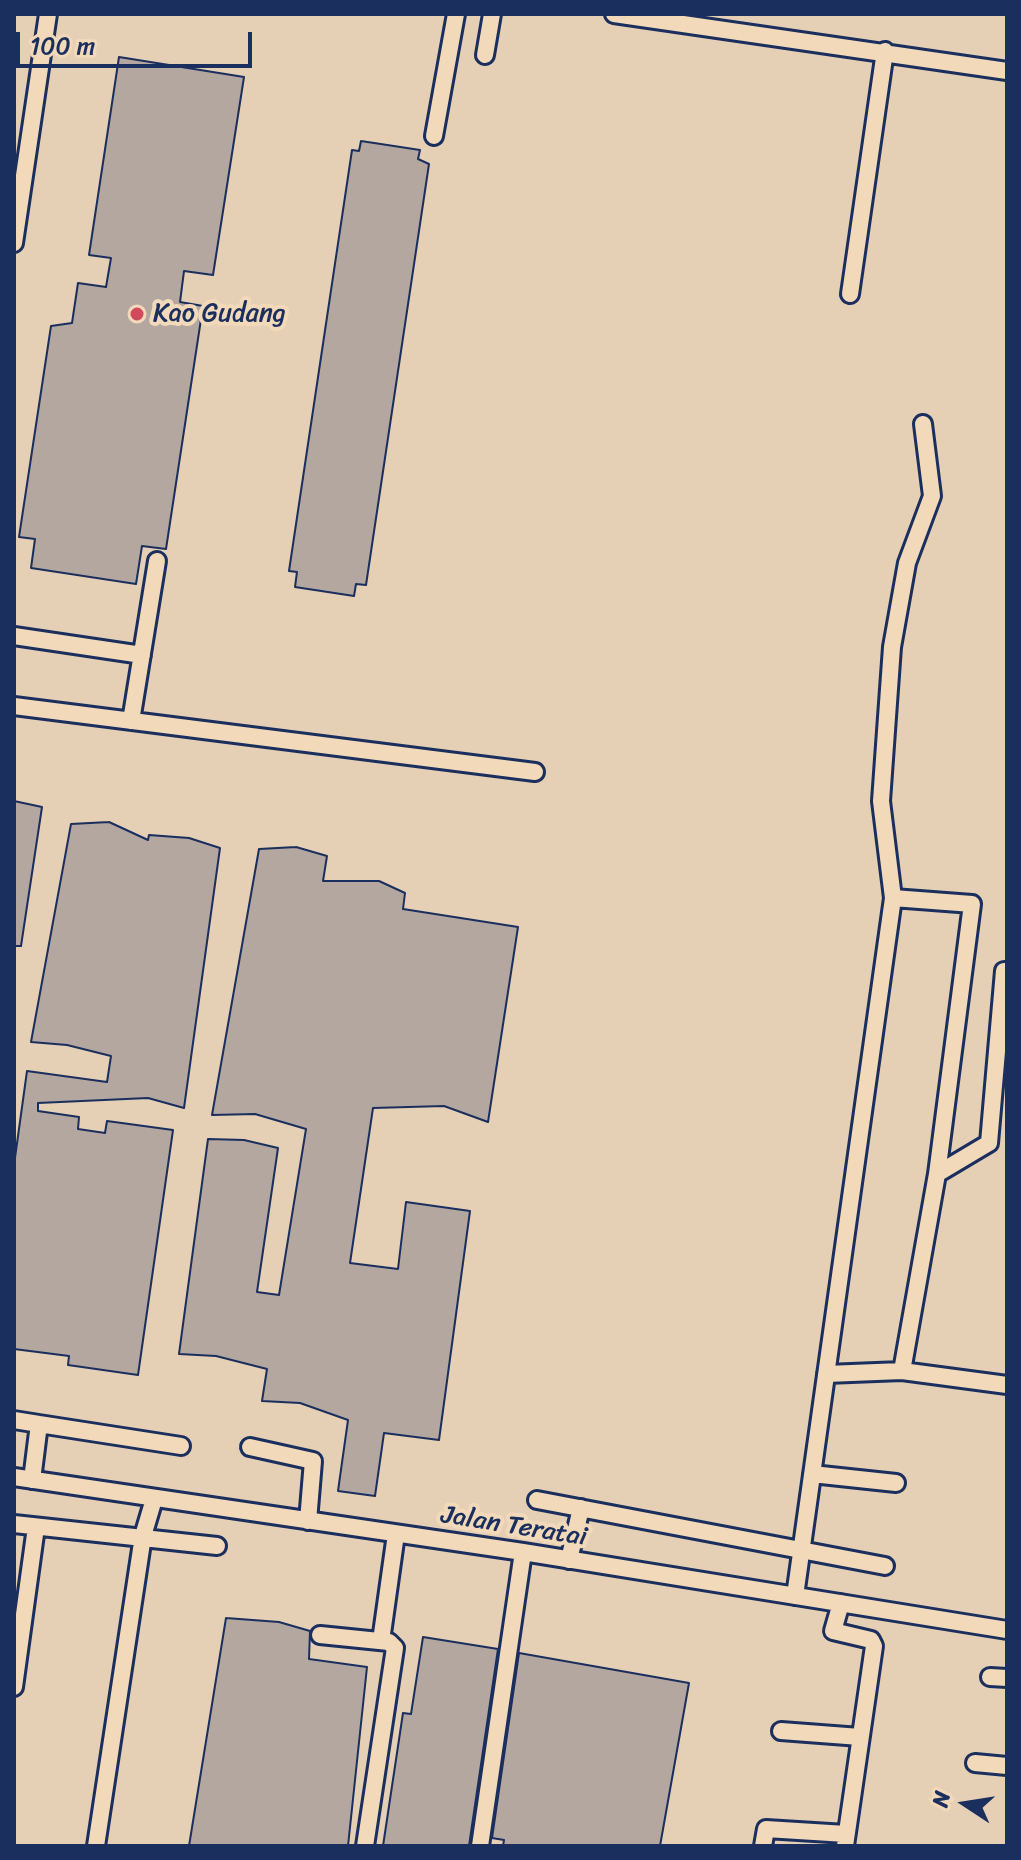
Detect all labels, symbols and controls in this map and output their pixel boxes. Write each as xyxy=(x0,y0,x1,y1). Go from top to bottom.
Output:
scale bar xyxy=(20,16,256,66)
text: 100 m xyxy=(30,25,95,67)
place label: Kao Gudang xyxy=(153,298,286,330)
marker: Kao Gudang xyxy=(128,305,146,323)
street label: Jalan Teratai xyxy=(439,1500,589,1554)
north arrow xyxy=(925,1764,1005,1844)
text: N xyxy=(920,1787,962,1810)

